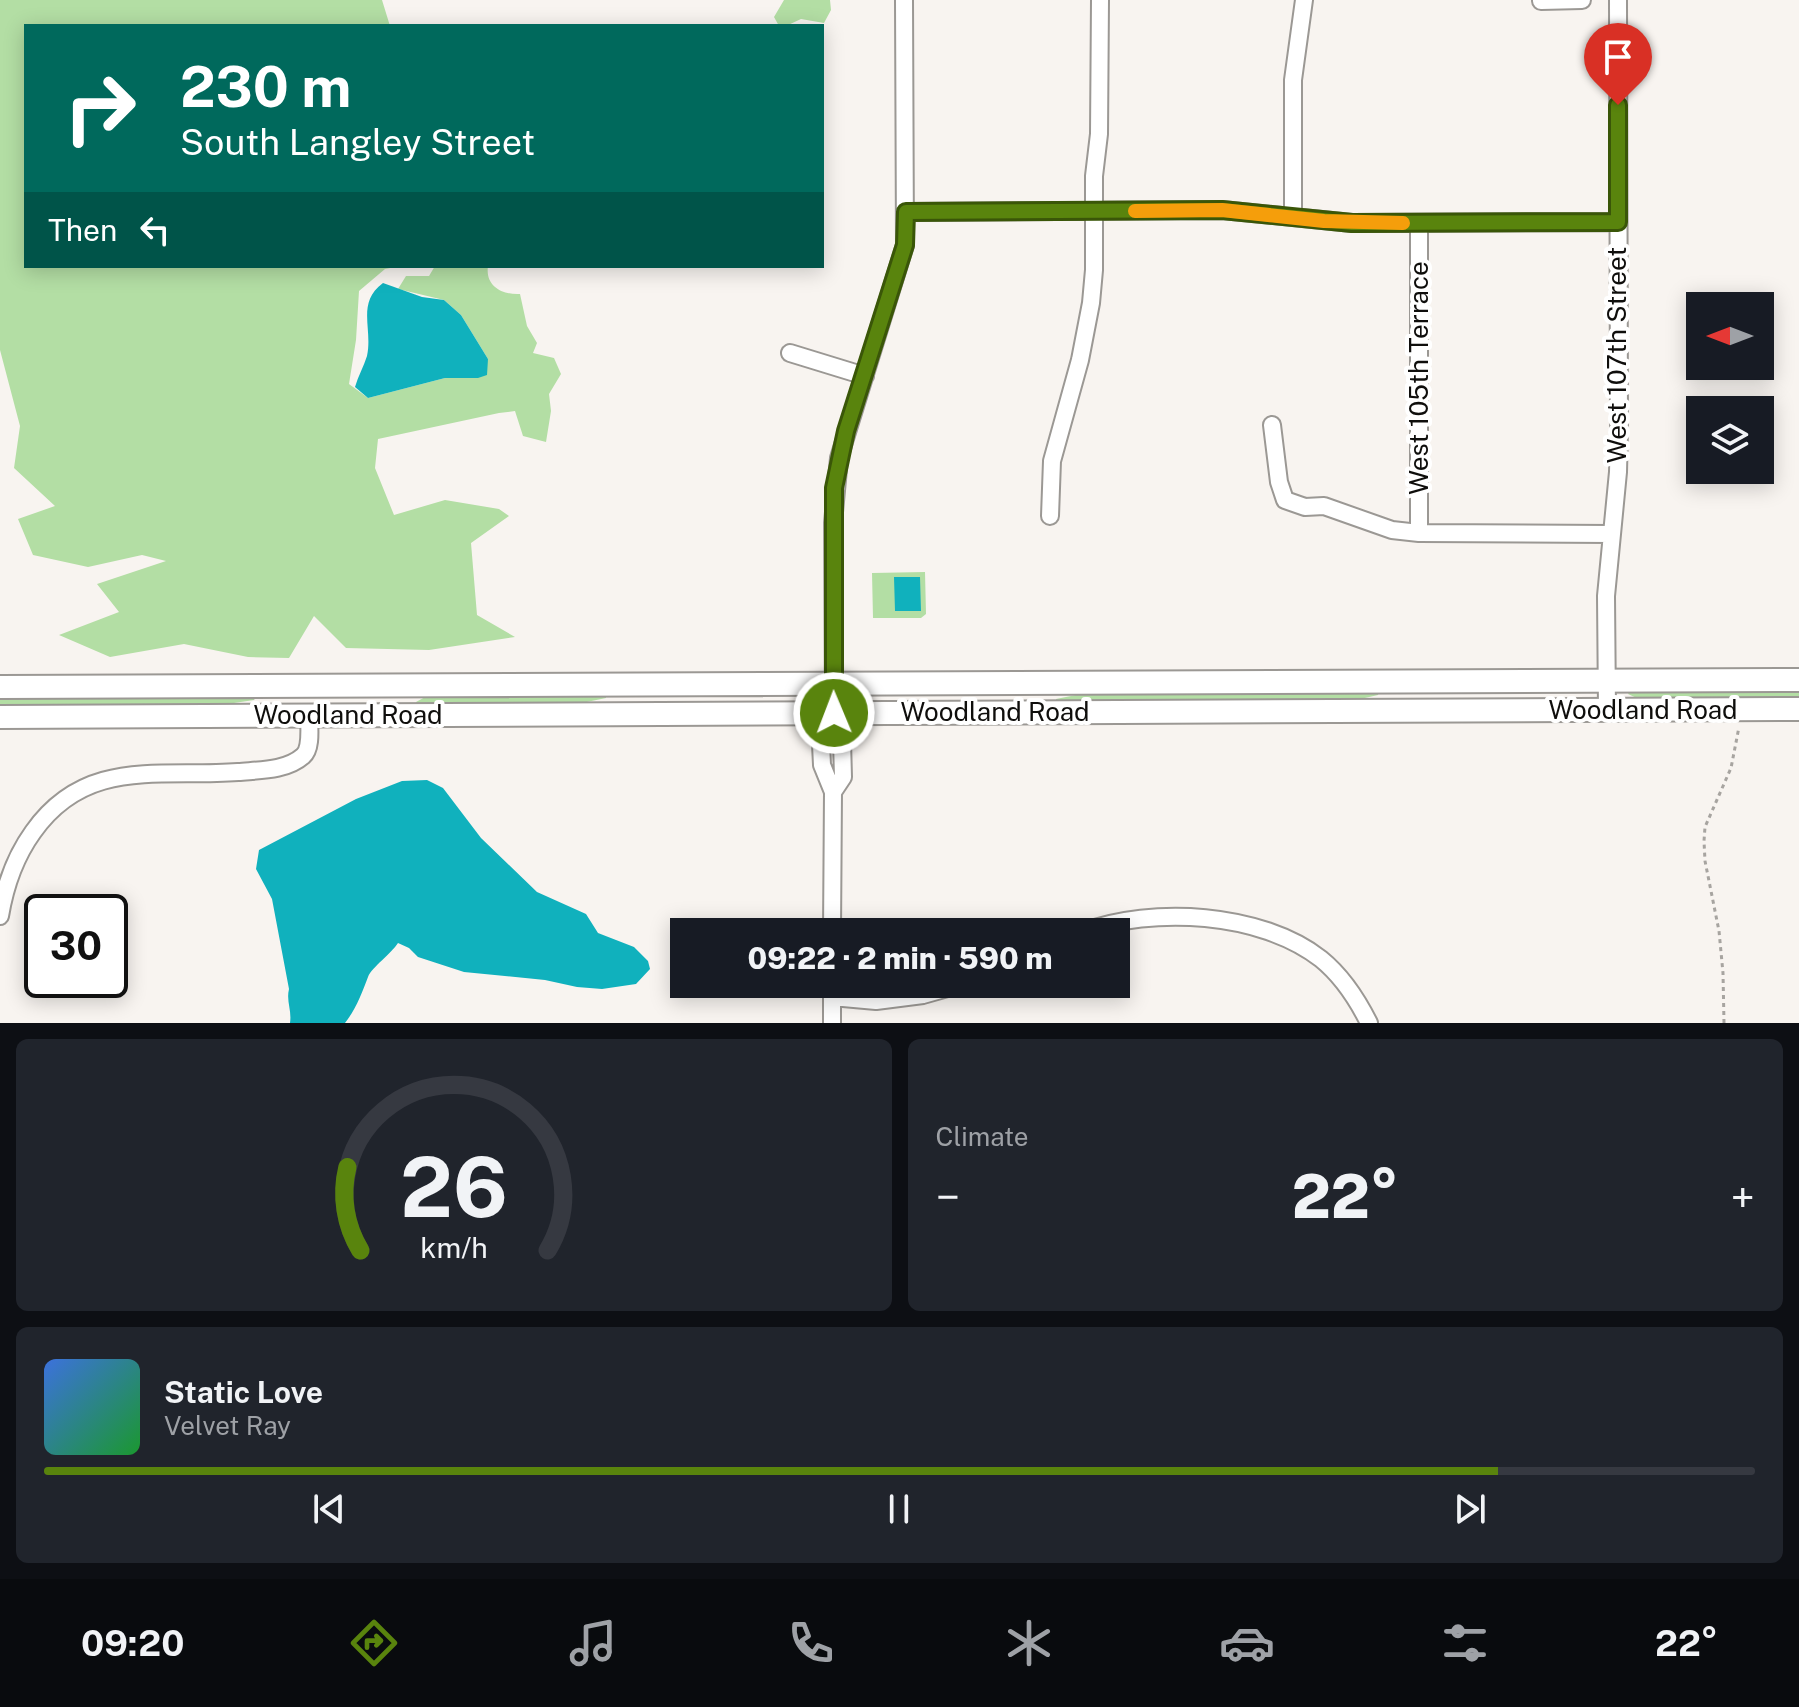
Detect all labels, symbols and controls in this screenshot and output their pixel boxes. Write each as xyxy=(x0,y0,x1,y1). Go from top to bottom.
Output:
pin xyxy=(1584,23,1652,105)
icon: arrive xyxy=(1596,35,1640,79)
text: 230 m xyxy=(180,54,352,120)
icon: right xyxy=(48,56,152,160)
text: South Langley Street xyxy=(180,121,535,163)
icon: left xyxy=(133,208,177,252)
text: Then xyxy=(48,212,117,248)
street label: West 107th Street xyxy=(1601,247,1632,463)
street label: West 105th Terrace xyxy=(1403,261,1434,495)
north arrow xyxy=(1686,292,1774,380)
map controls xyxy=(1686,292,1774,484)
button: layers xyxy=(1686,396,1774,484)
position arrow xyxy=(792,671,876,755)
street label: Woodland Road xyxy=(1548,694,1738,725)
street label: Woodland Road xyxy=(900,696,1090,727)
street label: Woodland Road xyxy=(253,699,443,730)
speed limit sign: 30 xyxy=(24,894,128,998)
text: 09:22 · 2 min · 590 m xyxy=(747,940,1053,976)
text: Climate xyxy=(936,1121,1029,1152)
text: 26 xyxy=(400,1138,508,1236)
text: 22° xyxy=(1292,1161,1399,1232)
text: − xyxy=(936,1171,960,1223)
text: + xyxy=(1731,1171,1755,1223)
text: km/h xyxy=(420,1231,487,1264)
text: Static Love xyxy=(164,1374,323,1410)
text: Velvet Ray xyxy=(164,1410,291,1441)
icon: previous xyxy=(307,1487,351,1531)
icon: pause xyxy=(877,1487,921,1531)
icon: next xyxy=(1448,1487,1492,1531)
icon: directions xyxy=(346,1615,402,1671)
icon: music xyxy=(565,1615,621,1671)
icon: phone xyxy=(783,1615,839,1671)
icon: climate xyxy=(1001,1615,1057,1671)
icon: car xyxy=(1219,1615,1275,1671)
icon: filters xyxy=(1437,1615,1493,1671)
text: 09:20 xyxy=(81,1622,184,1664)
text: 22° xyxy=(1655,1622,1718,1664)

